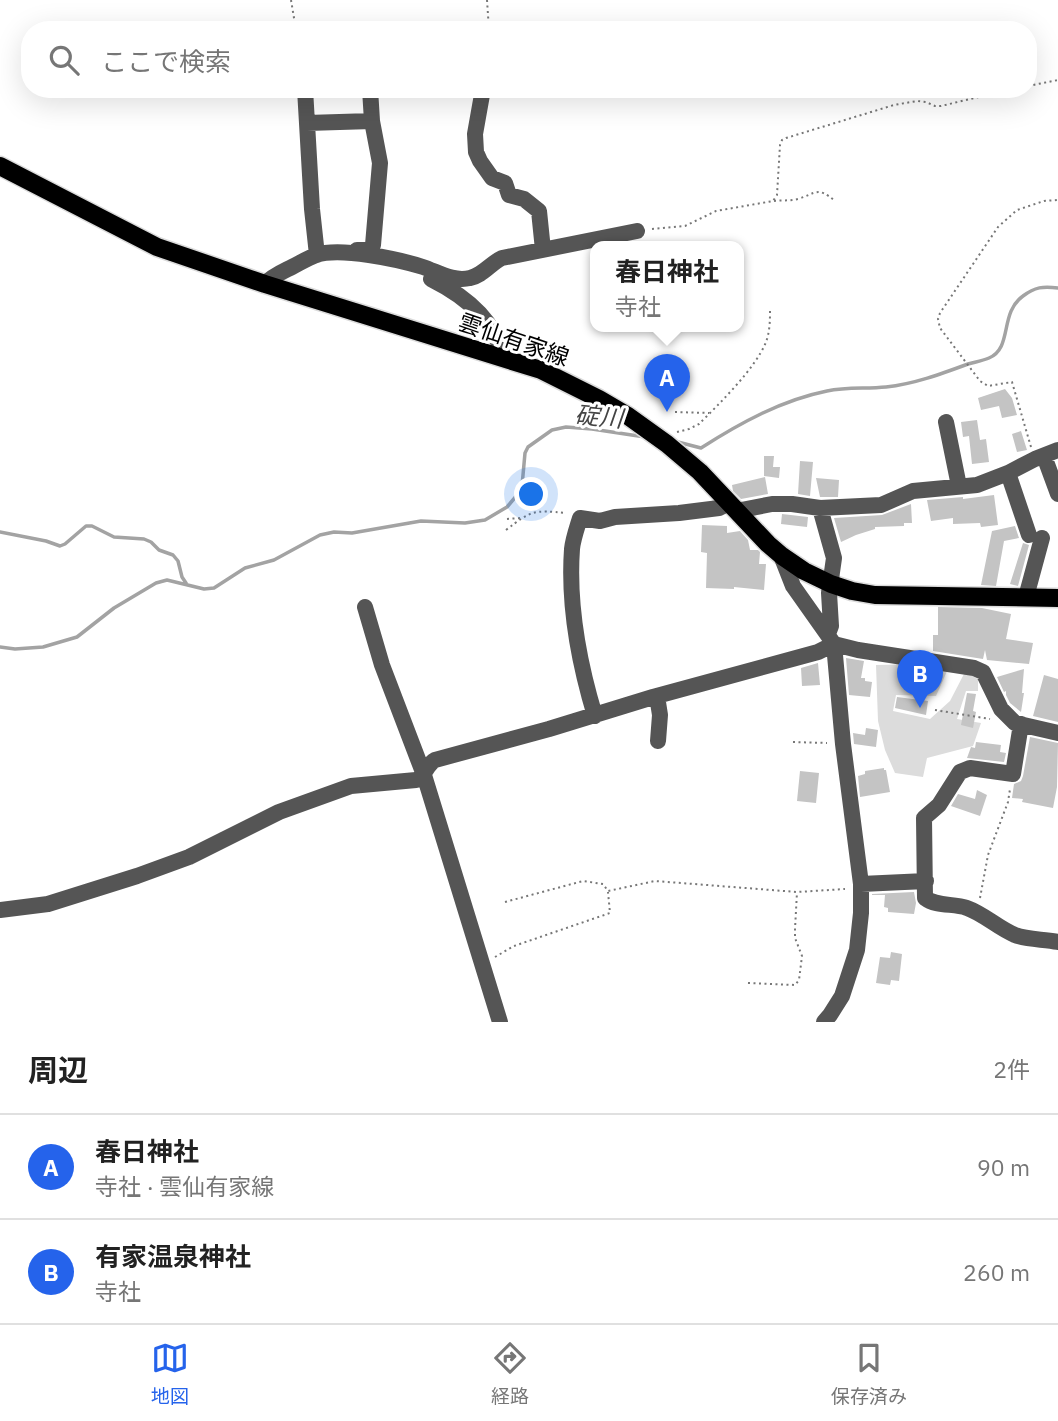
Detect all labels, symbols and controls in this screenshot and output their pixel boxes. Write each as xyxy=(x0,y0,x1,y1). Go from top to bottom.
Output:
search box xyxy=(21,21,1037,98)
icon: search xyxy=(45,41,83,79)
text: ここで検索 xyxy=(101,44,231,78)
popup xyxy=(590,241,744,332)
text: 春日神社 xyxy=(615,254,719,288)
text: 寺社 xyxy=(615,291,661,321)
street label: 雲仙有家線 xyxy=(455,306,573,372)
pin: A xyxy=(644,354,690,412)
water label: 碇川 xyxy=(574,398,627,434)
your location xyxy=(514,477,548,511)
pin: B xyxy=(897,650,943,708)
text: 周辺 xyxy=(28,1050,88,1089)
text: 2件 xyxy=(993,1054,1030,1084)
text: 春日神社 xyxy=(95,1134,199,1168)
text: A xyxy=(43,1152,59,1182)
text: 90 m xyxy=(977,1152,1030,1182)
text: 寺社 · 雲仙有家線 xyxy=(95,1171,274,1201)
text: 有家温泉神社 xyxy=(95,1239,251,1273)
text: B xyxy=(43,1257,59,1287)
text: 260 m xyxy=(963,1257,1030,1287)
text: 寺社 xyxy=(95,1276,141,1306)
tab: 地図 xyxy=(151,1339,189,1408)
tab: 経路 xyxy=(491,1339,529,1408)
tab: 保存済み xyxy=(831,1339,907,1408)

